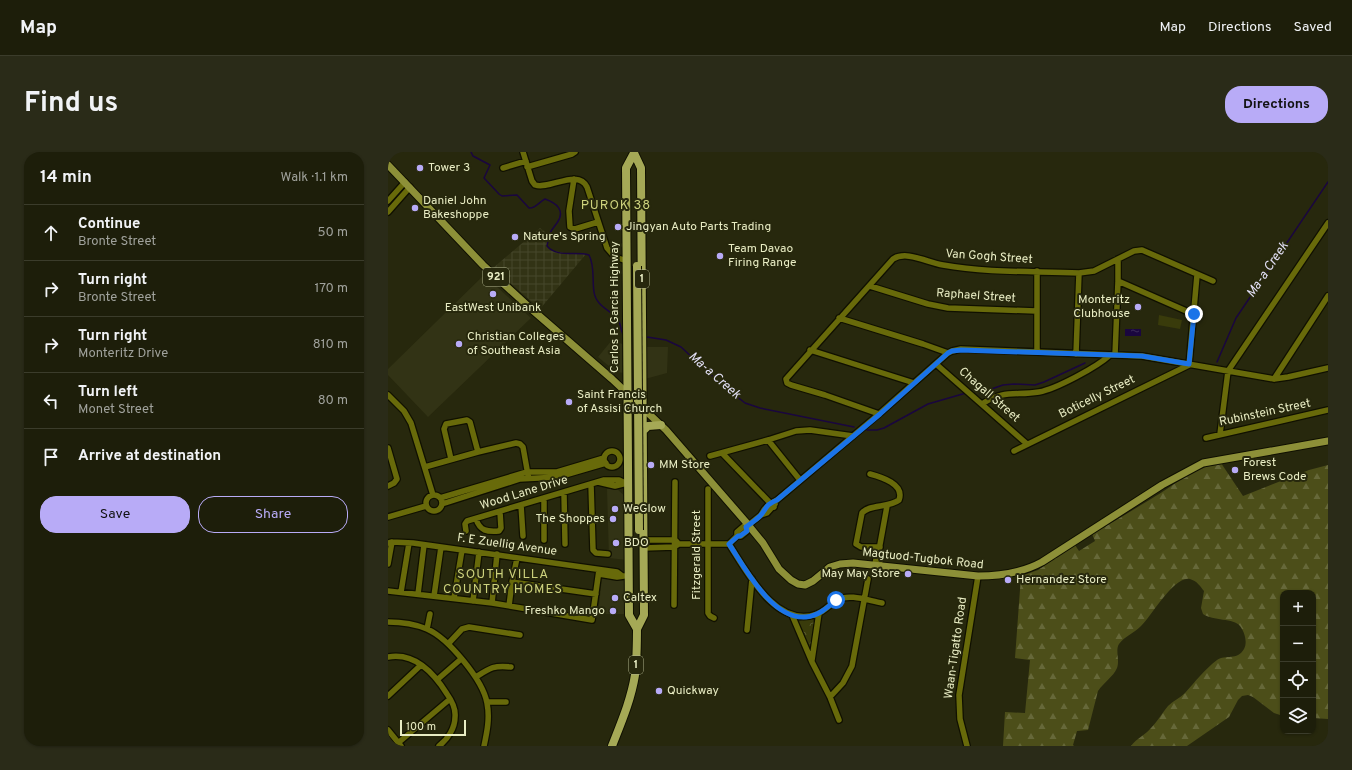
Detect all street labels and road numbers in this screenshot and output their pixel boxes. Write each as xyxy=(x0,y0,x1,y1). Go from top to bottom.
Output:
street label: Carlos P. Garcia Highway xyxy=(607,241,623,373)
street label: Van Gogh Street xyxy=(945,246,1033,268)
road number: 921 xyxy=(483,268,509,286)
road number: 1 xyxy=(635,270,649,288)
street label: Raphael Street xyxy=(936,285,1016,307)
street label: Chagall Street xyxy=(955,364,1023,426)
street label: Boticelly Street xyxy=(1056,372,1138,422)
street label: Rubinstein Street xyxy=(1218,395,1312,431)
street label: Wood Lane Drive xyxy=(478,472,570,514)
street label: Fitzgerald Street xyxy=(689,510,705,600)
street label: F. E Zuellig Avenue xyxy=(456,530,558,560)
street label: Magtuod-Tugbok Road xyxy=(862,545,984,573)
street label: Waan-Tigatto Road xyxy=(941,596,971,700)
road number: 1 xyxy=(629,656,643,674)

